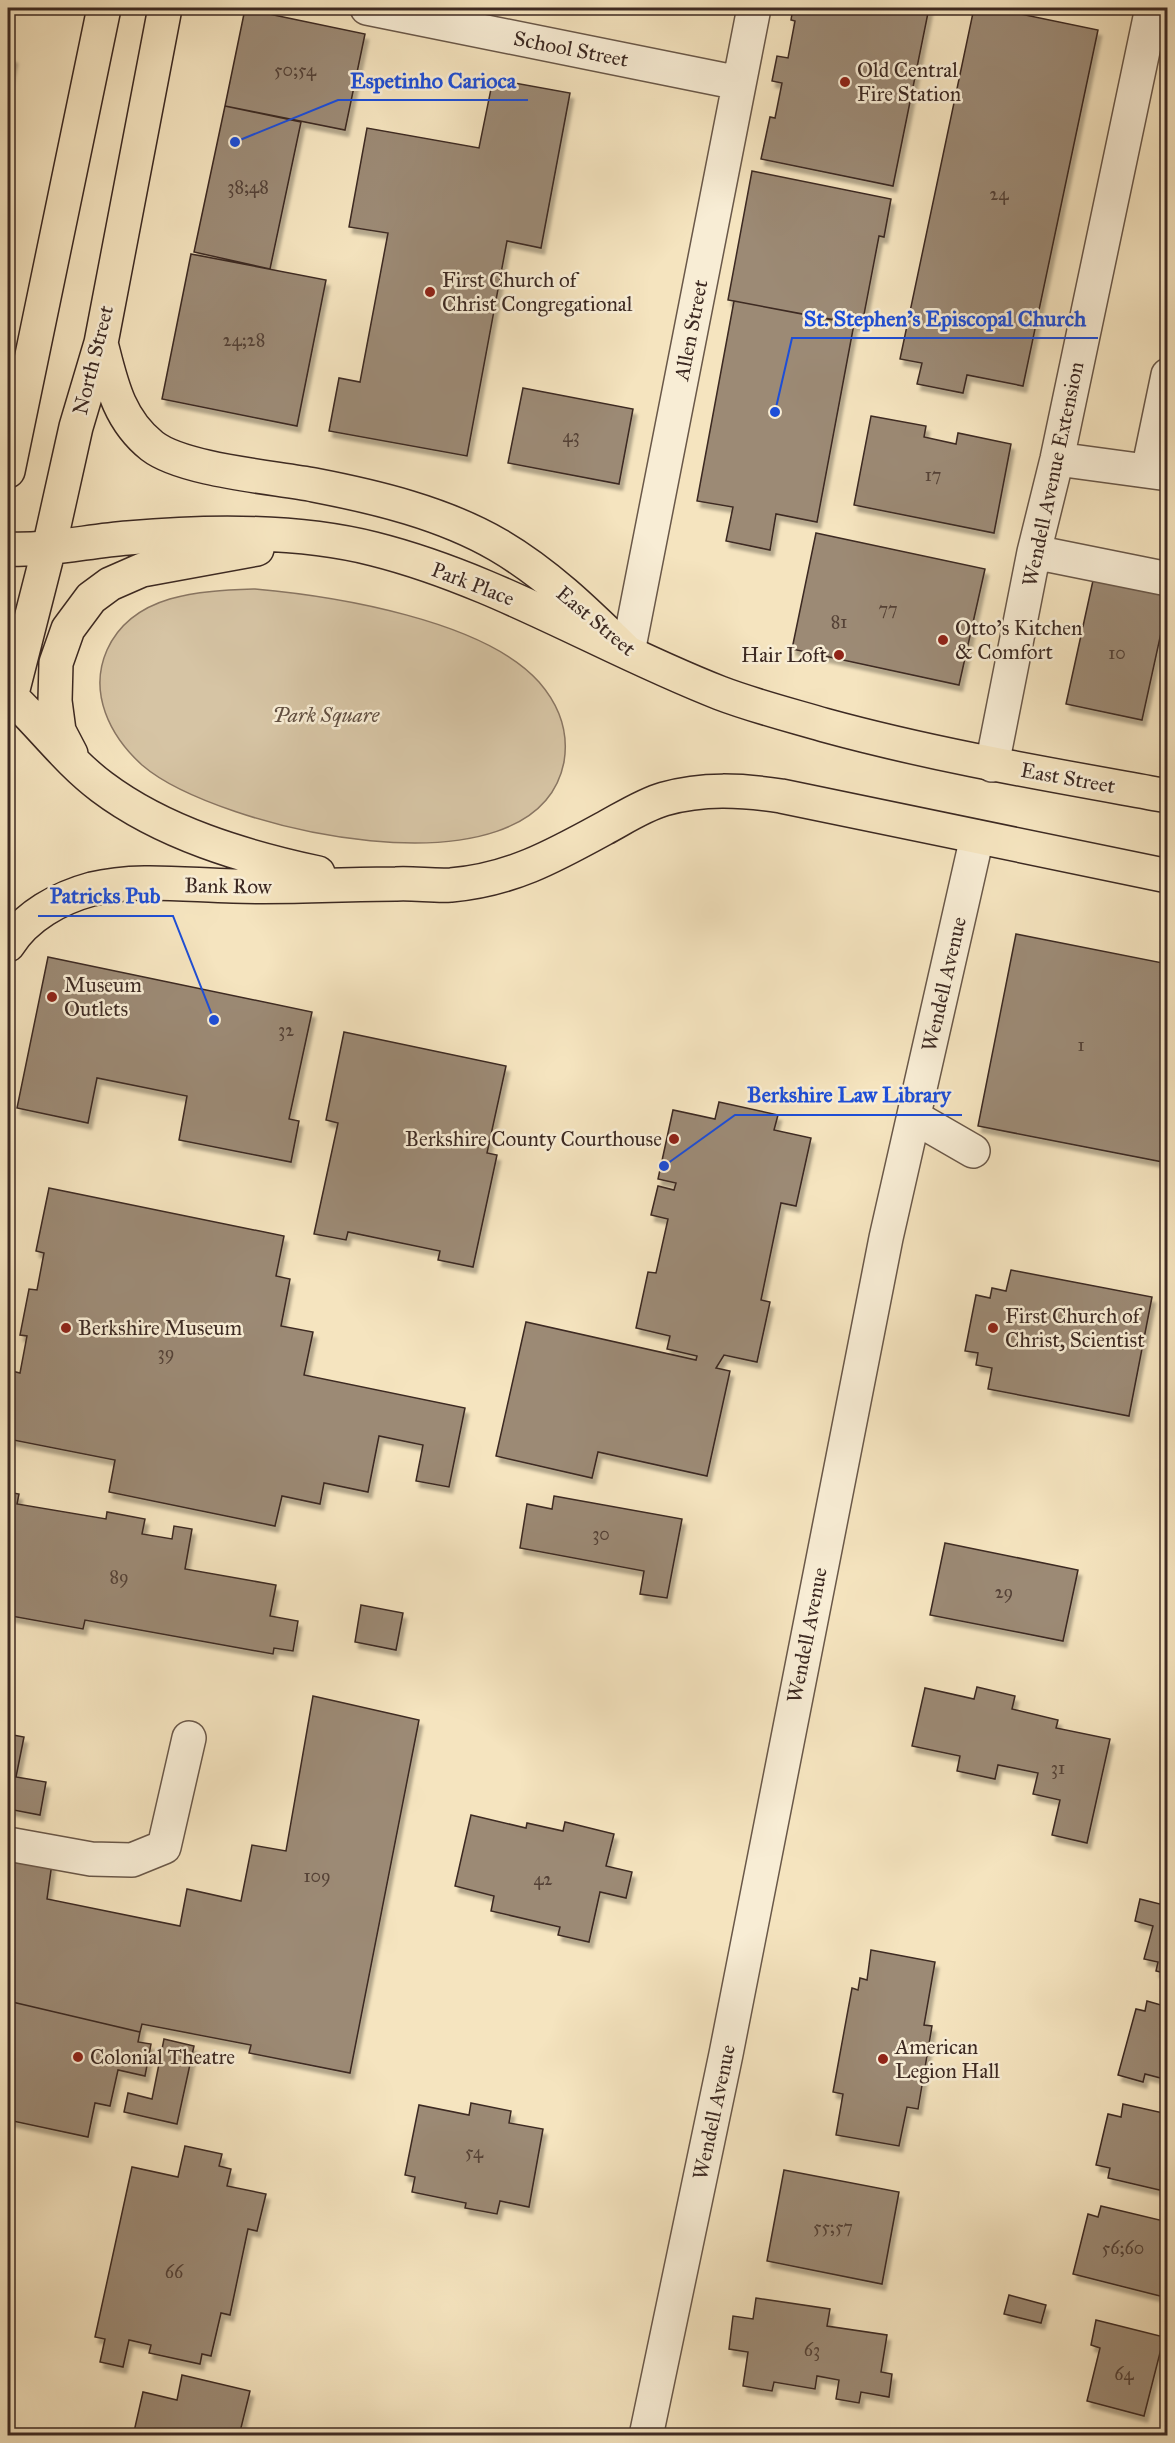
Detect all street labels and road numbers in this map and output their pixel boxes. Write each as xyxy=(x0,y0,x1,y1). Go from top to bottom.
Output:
street label: School Street xyxy=(511,25,631,73)
street label: Allen Street xyxy=(668,277,714,384)
street label: North Street xyxy=(67,302,119,417)
street label: Wendell Avenue Extension xyxy=(1016,359,1090,589)
street label: Park Place xyxy=(428,556,518,612)
street label: East Street xyxy=(551,580,641,662)
street label: East Street xyxy=(1019,757,1118,799)
street label: Bank Row xyxy=(184,872,272,900)
street label: Wendell Avenue xyxy=(916,914,972,1054)
street label: Wendell Avenue xyxy=(781,1565,833,1705)
street label: Wendell Avenue xyxy=(687,2042,741,2182)

